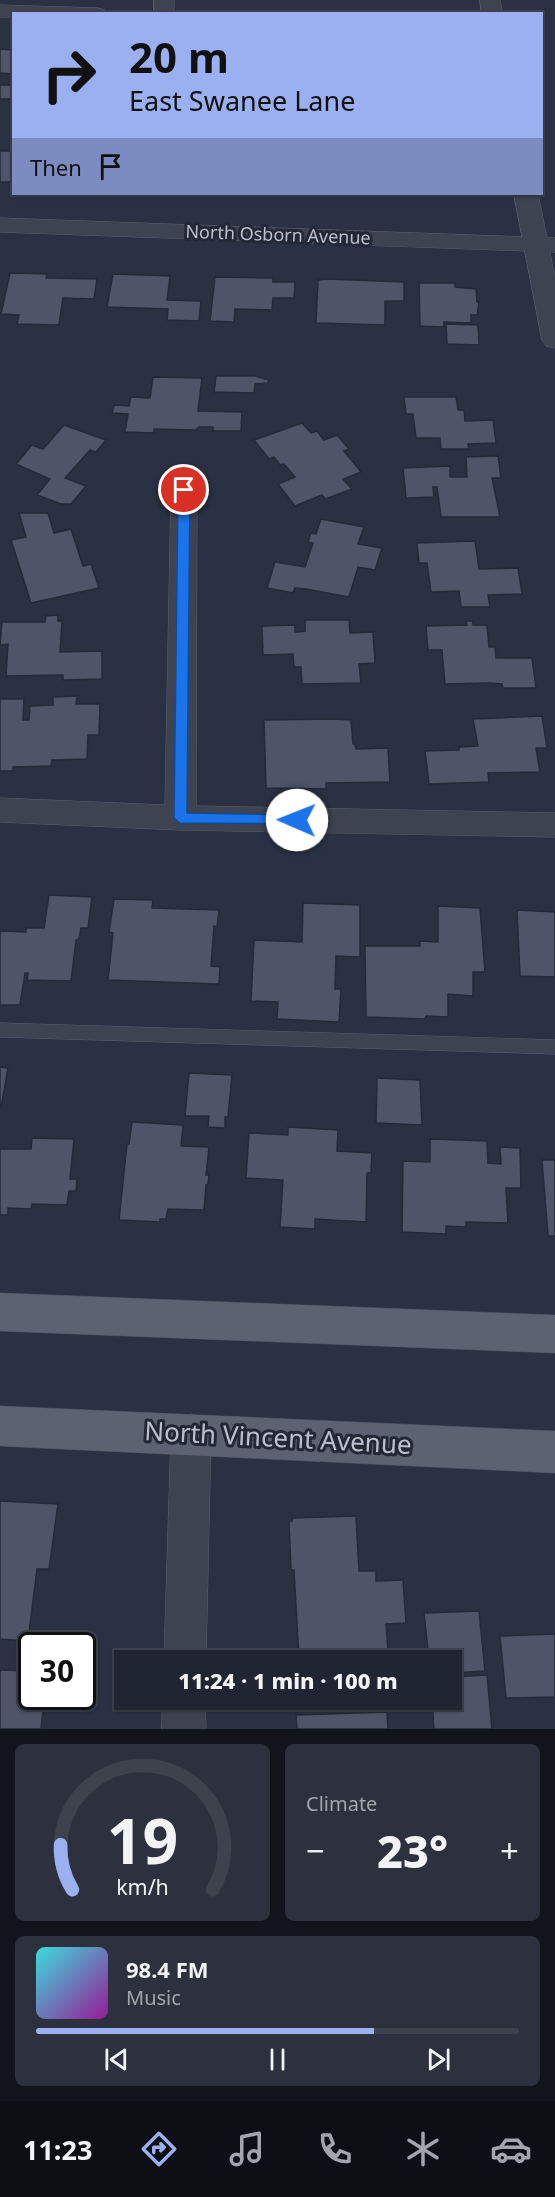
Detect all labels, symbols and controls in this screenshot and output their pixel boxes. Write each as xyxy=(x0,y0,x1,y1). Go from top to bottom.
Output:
text: 20 m xyxy=(129,28,229,85)
icon: right xyxy=(30,36,108,114)
text: East Swanee Lane xyxy=(129,82,355,119)
icon: arrive xyxy=(94,150,127,183)
text: Then xyxy=(30,152,82,182)
street label: North Osborn Avenue xyxy=(185,219,371,249)
pin xyxy=(158,464,209,515)
icon: arrive xyxy=(167,473,200,506)
position arrow xyxy=(265,788,329,852)
street label: North Vincent Avenue xyxy=(144,1412,413,1462)
speed limit sign: 30 xyxy=(18,1632,96,1710)
text: 11:24 · 1 min · 100 m xyxy=(178,1665,398,1695)
text: Climate xyxy=(306,1790,377,1817)
text: 19 xyxy=(107,1797,178,1882)
text: 23° xyxy=(377,1820,448,1881)
text: − xyxy=(306,1828,325,1873)
text: + xyxy=(500,1828,519,1873)
text: km/h xyxy=(116,1872,169,1901)
text: 98.4 FM xyxy=(126,1954,208,1984)
text: Music xyxy=(126,1984,181,2011)
icon: previous xyxy=(100,2043,133,2076)
icon: pause xyxy=(261,2043,294,2076)
icon: next xyxy=(422,2043,455,2076)
icon: directions xyxy=(138,2128,180,2170)
icon: music xyxy=(226,2128,268,2170)
icon: phone xyxy=(314,2128,356,2170)
icon: climate xyxy=(402,2128,444,2170)
icon: car xyxy=(490,2128,532,2170)
text: 11:23 xyxy=(23,2131,92,2168)

